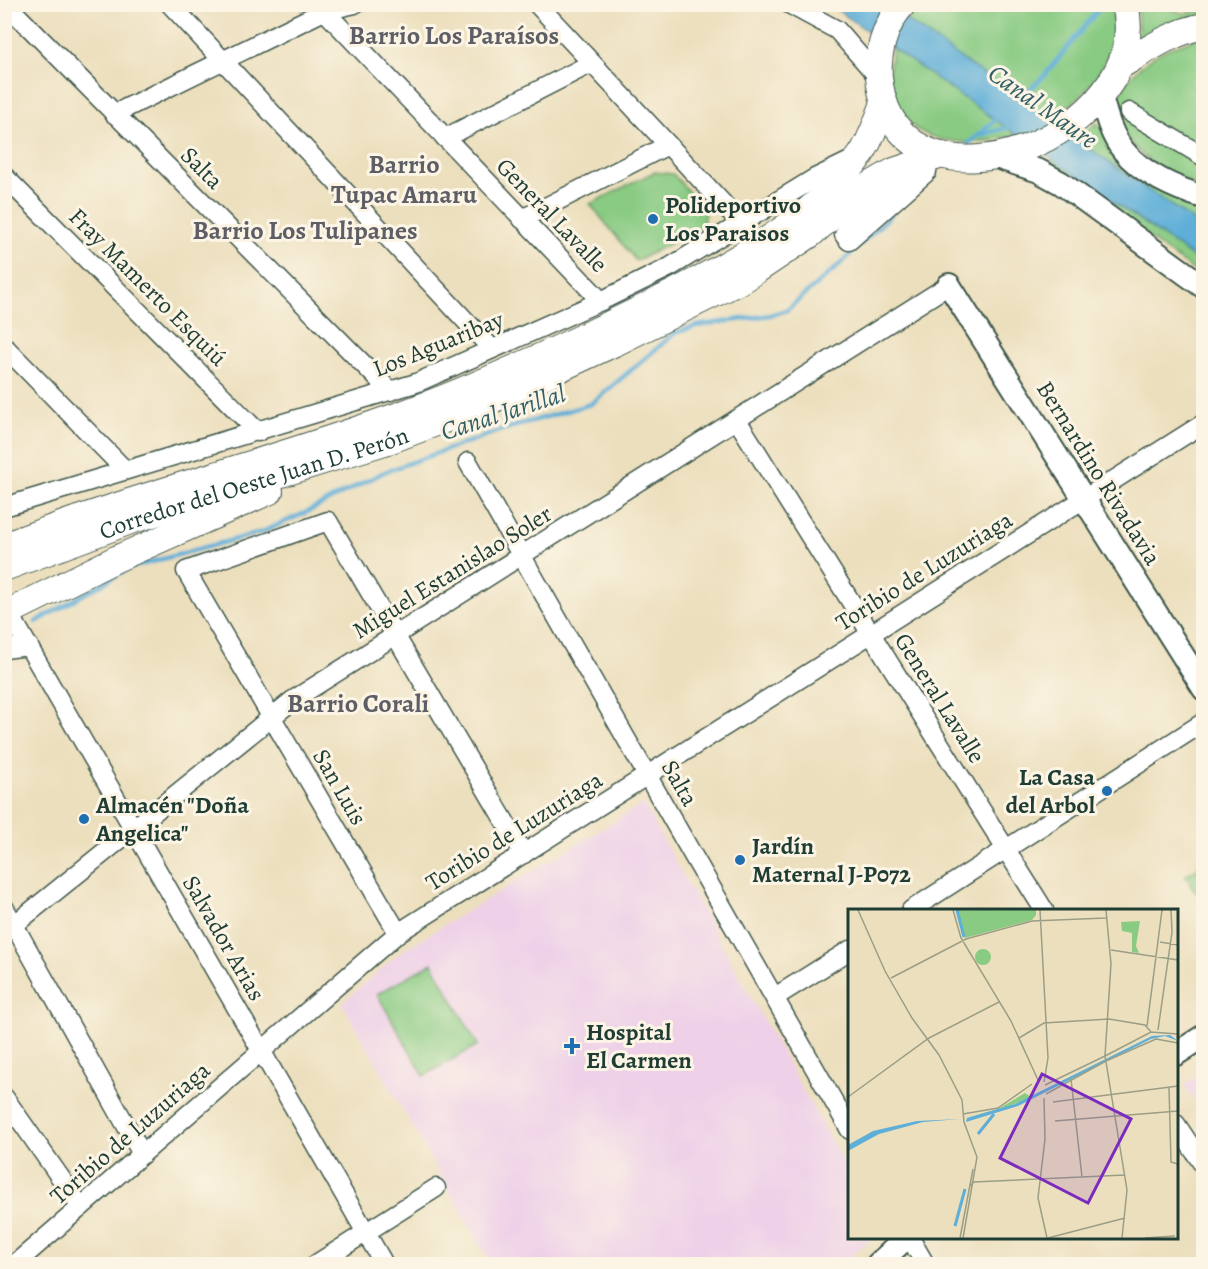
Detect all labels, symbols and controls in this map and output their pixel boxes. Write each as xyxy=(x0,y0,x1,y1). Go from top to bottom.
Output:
district label: Barrio Los Paraísos xyxy=(349,18,559,53)
water label: Canal Maure xyxy=(981,56,1104,157)
street label: Salta xyxy=(174,140,231,197)
district label: Barrio Tupac Amaru xyxy=(331,147,478,212)
street label: General Lavalle xyxy=(489,151,615,279)
place label: Polideportivo Los Paraisos xyxy=(665,189,801,249)
street label: Fray Mamerto Esquiú xyxy=(62,201,234,373)
marker: Polideportivo Los Paraisos xyxy=(646,212,660,226)
district label: Barrio Los Tulipanes xyxy=(192,213,418,248)
street label: Los Aguaribay xyxy=(368,303,508,385)
street label: Bernardino Rivadavia xyxy=(1029,375,1169,572)
water label: Canal Jarillal xyxy=(436,376,571,449)
street label: Corredor del Oeste Juan D. Perón xyxy=(95,419,413,547)
street label: Miguel Estanislao Soler xyxy=(346,498,558,646)
street label: Toribio de Luzuriaga xyxy=(830,503,1019,638)
street label: General Lavalle xyxy=(887,627,993,769)
district label: Barrio Corali xyxy=(287,686,429,721)
street label: San Luis xyxy=(305,743,375,831)
street label: Salta xyxy=(654,754,706,813)
place label: La Casa del Arbol xyxy=(1005,761,1096,821)
street label: Toribio de Luzuriaga xyxy=(420,763,609,898)
marker: La Casa del Arbol xyxy=(1100,784,1114,798)
place label: Almacén "Doña Angelica" xyxy=(95,789,249,849)
marker: Almacén "Doña Angelica" xyxy=(77,812,91,826)
place label: Jardín Maternal J-P072 xyxy=(752,830,911,890)
marker: Jardín Maternal J-P072 xyxy=(733,853,747,867)
street label: Salvador Arias xyxy=(175,869,273,1007)
inset map xyxy=(848,909,1178,1239)
place label: Hospital El Carmen xyxy=(586,1016,692,1076)
marker: Hospital El Carmen xyxy=(563,1037,581,1055)
street label: Toribio de Luzuriaga xyxy=(43,1054,218,1212)

